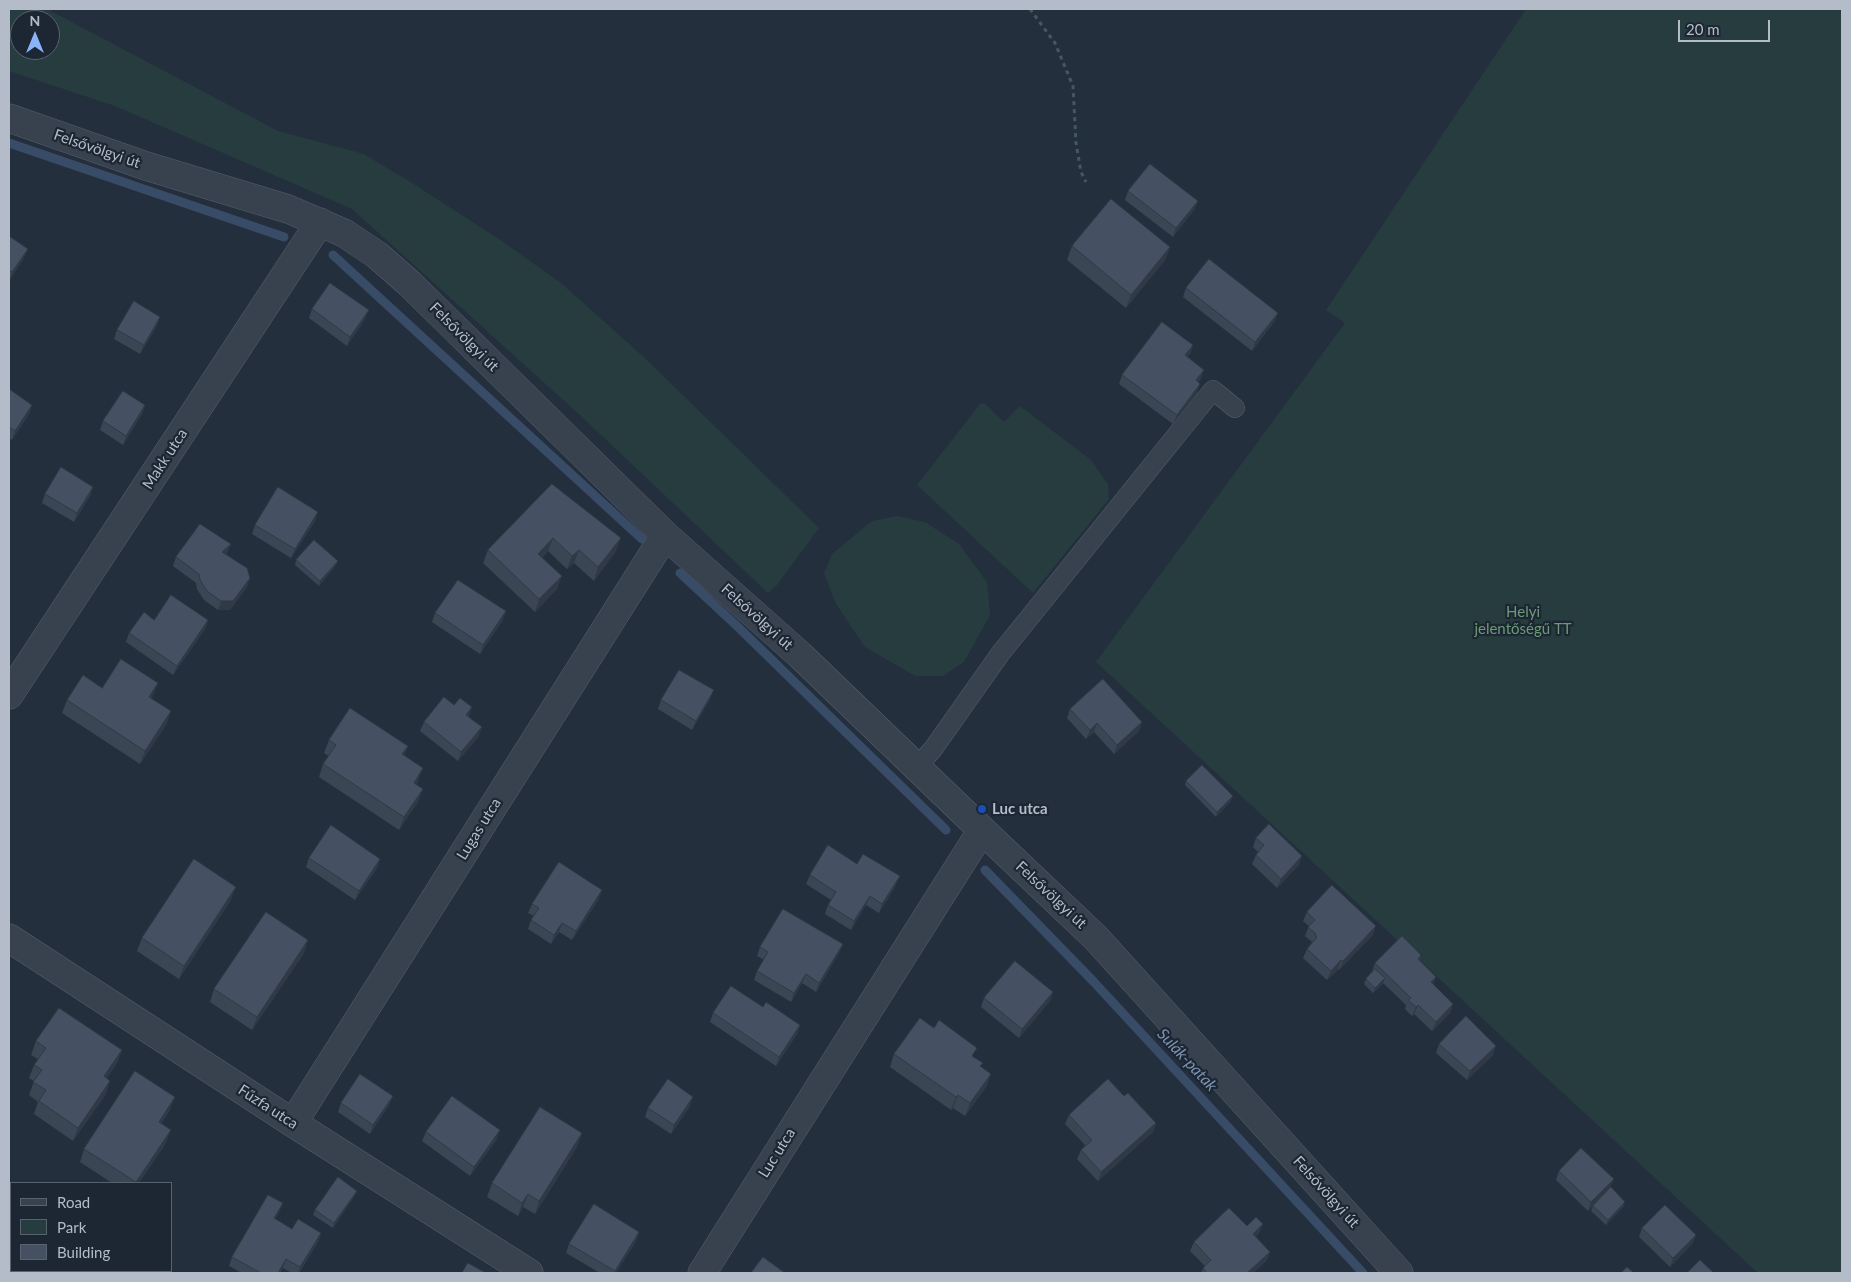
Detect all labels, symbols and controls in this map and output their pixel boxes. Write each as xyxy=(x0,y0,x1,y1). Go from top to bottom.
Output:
north arrow xyxy=(10,10,60,60)
scale bar xyxy=(1681,10,1774,42)
text: N xyxy=(30,12,40,29)
text: 20 m xyxy=(1686,20,1720,38)
street label: Felsővölgyi út xyxy=(51,126,143,172)
street label: Felsővölgyi út xyxy=(426,299,502,375)
street label: Makk utca xyxy=(139,425,191,493)
street label: Felsővölgyi út xyxy=(717,580,797,654)
park label: Helyi jelentőségű TT xyxy=(1474,603,1572,638)
street label: Lugas utca xyxy=(453,795,505,863)
place label: Luc utca xyxy=(992,800,1048,818)
marker: Luc utca xyxy=(976,803,988,815)
street label: Felsővölgyi út xyxy=(1012,858,1090,932)
water label: Sulák-patak xyxy=(1153,1025,1221,1095)
street label: Fűzfa utca xyxy=(235,1081,301,1133)
street label: Luc utca xyxy=(755,1125,799,1181)
street label: Felsővölgyi út xyxy=(1289,1152,1363,1232)
legend xyxy=(10,1182,172,1272)
text: Road xyxy=(57,1193,90,1211)
text: Park xyxy=(57,1218,86,1236)
text: Building xyxy=(57,1243,110,1261)

